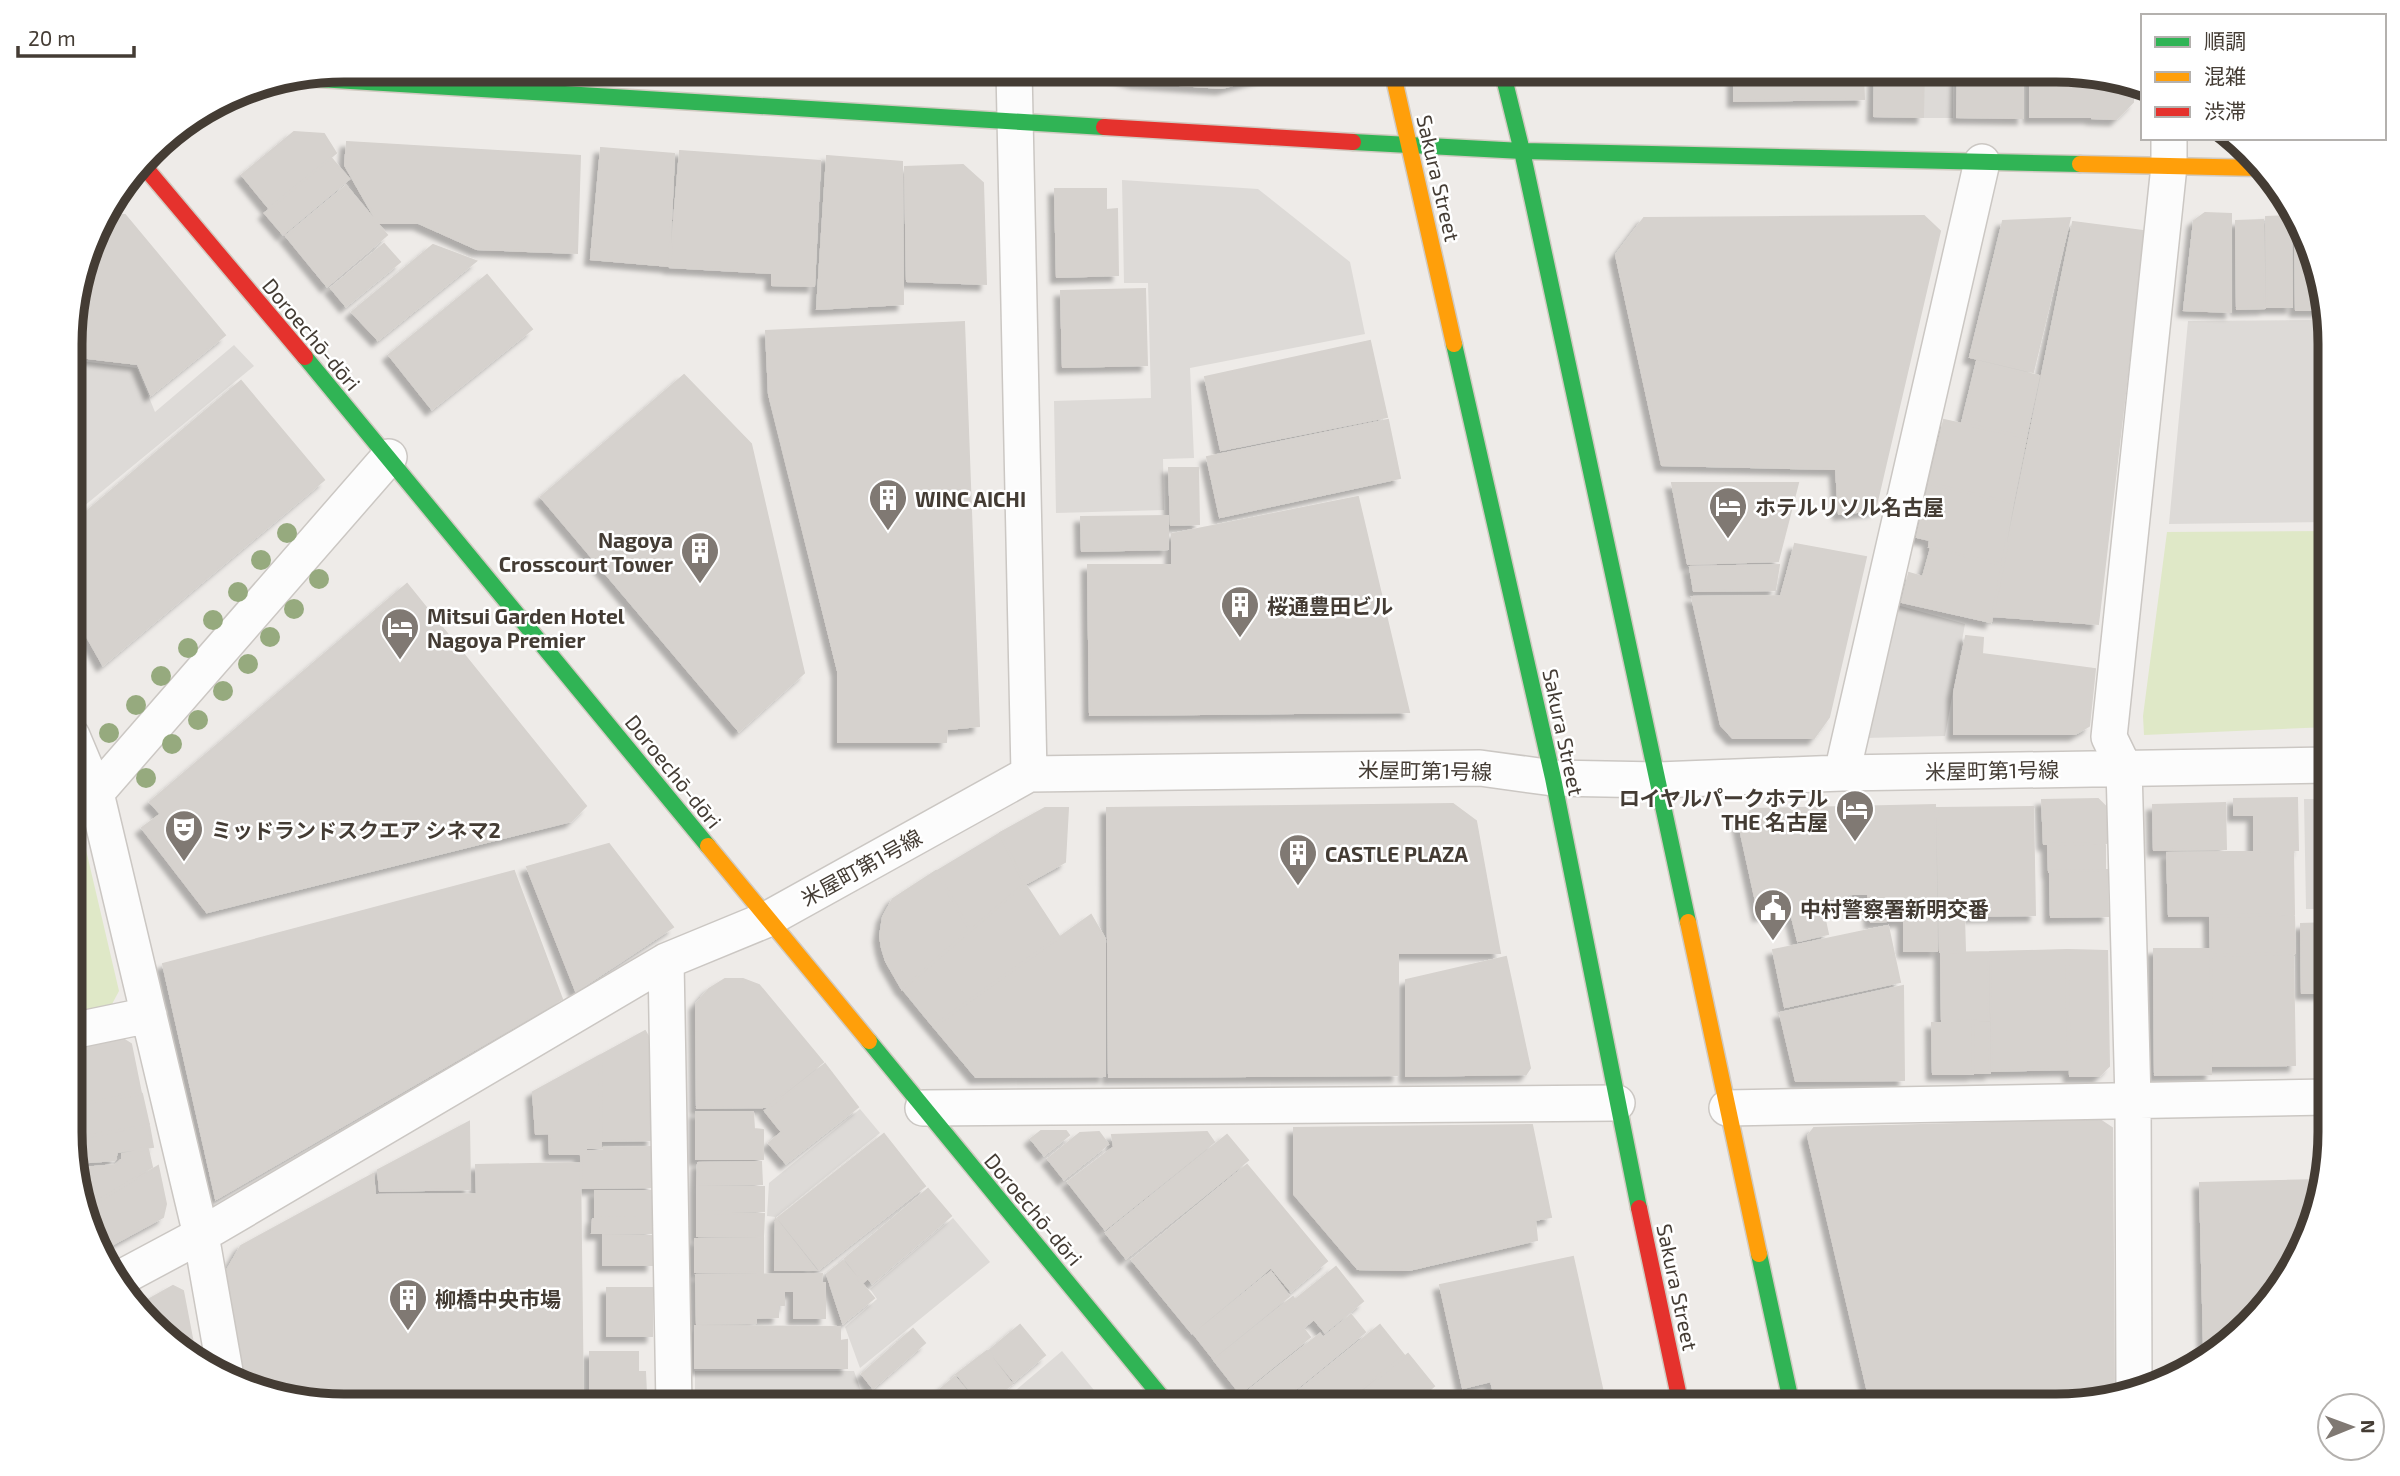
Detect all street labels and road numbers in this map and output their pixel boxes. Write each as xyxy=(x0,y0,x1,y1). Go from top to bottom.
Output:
street label: Sakura Street xyxy=(1412,112,1466,244)
street label: Doroechō-dōri xyxy=(258,273,366,395)
street label: Sakura Street xyxy=(1538,666,1590,798)
street label: Doroechō-dōri xyxy=(621,709,727,833)
street label: 米屋町第1号線 xyxy=(1358,756,1492,784)
street label: 米屋町第1号線 xyxy=(1925,756,2059,784)
street label: 米屋町第1号線 xyxy=(796,823,926,911)
street label: Doroechō-dōri xyxy=(980,1148,1088,1270)
street label: Sakura Street xyxy=(1652,1221,1704,1353)

